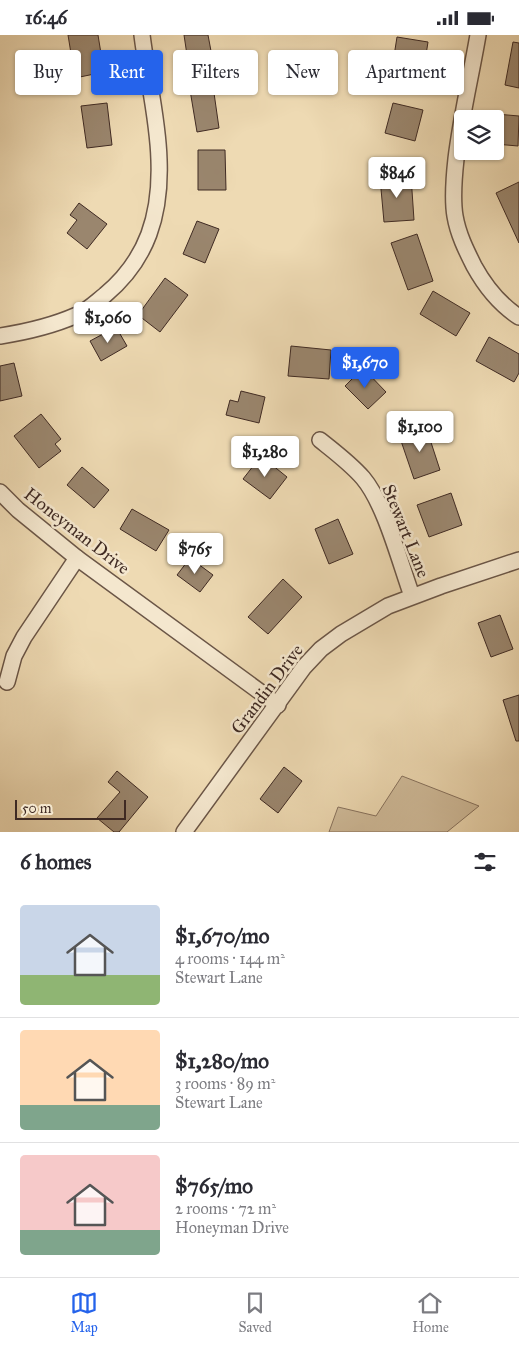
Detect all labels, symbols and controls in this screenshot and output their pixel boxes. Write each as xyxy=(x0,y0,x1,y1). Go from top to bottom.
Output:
text: 16:46 xyxy=(25,6,67,29)
chip: Buy xyxy=(15,50,81,95)
chip: Rent xyxy=(91,50,163,95)
chip: Filters xyxy=(173,50,258,95)
chip: New xyxy=(268,50,338,95)
chip: Apartment xyxy=(348,50,464,95)
map controls xyxy=(454,110,504,160)
button: layers xyxy=(454,110,504,160)
pin: $846 xyxy=(367,156,427,199)
text: $846 xyxy=(379,163,415,182)
pin: $1,060 xyxy=(67,301,149,344)
text: $1,060 xyxy=(85,308,131,327)
pin: $1,670 xyxy=(324,347,406,389)
text: $1,670 xyxy=(342,353,388,372)
pin: $1,100 xyxy=(379,411,461,453)
text: $1,100 xyxy=(398,417,442,436)
pin: $1,280 xyxy=(224,435,306,478)
text: $1,280 xyxy=(242,442,288,461)
street label: Stewart Lane xyxy=(377,481,435,581)
street label: Honeyman Drive xyxy=(20,483,134,579)
pin: $765 xyxy=(165,533,225,575)
text: $765 xyxy=(178,539,212,558)
street label: Grandin Drive xyxy=(226,640,308,738)
scale bar xyxy=(15,797,126,820)
text: 50 m xyxy=(22,800,51,817)
icon: filters xyxy=(471,848,499,876)
text: 6 homes xyxy=(20,849,92,875)
text: $1,670/mo xyxy=(175,923,269,949)
icon: home xyxy=(60,925,120,985)
text: 4 rooms · 144 m² xyxy=(175,949,285,968)
text: Stewart Lane xyxy=(175,968,263,987)
text: $1,280/mo xyxy=(175,1048,269,1074)
icon: home xyxy=(60,1050,120,1110)
text: 3 rooms · 89 m² xyxy=(175,1074,275,1093)
text: Stewart Lane xyxy=(175,1093,263,1112)
text: $765/mo xyxy=(175,1173,253,1199)
icon: home xyxy=(60,1175,120,1235)
text: 2 rooms · 72 m² xyxy=(175,1199,276,1218)
text: Honeyman Drive xyxy=(175,1218,289,1237)
tab: Map xyxy=(70,1289,98,1336)
tab: Saved xyxy=(239,1289,272,1336)
tab: Home xyxy=(412,1289,449,1336)

